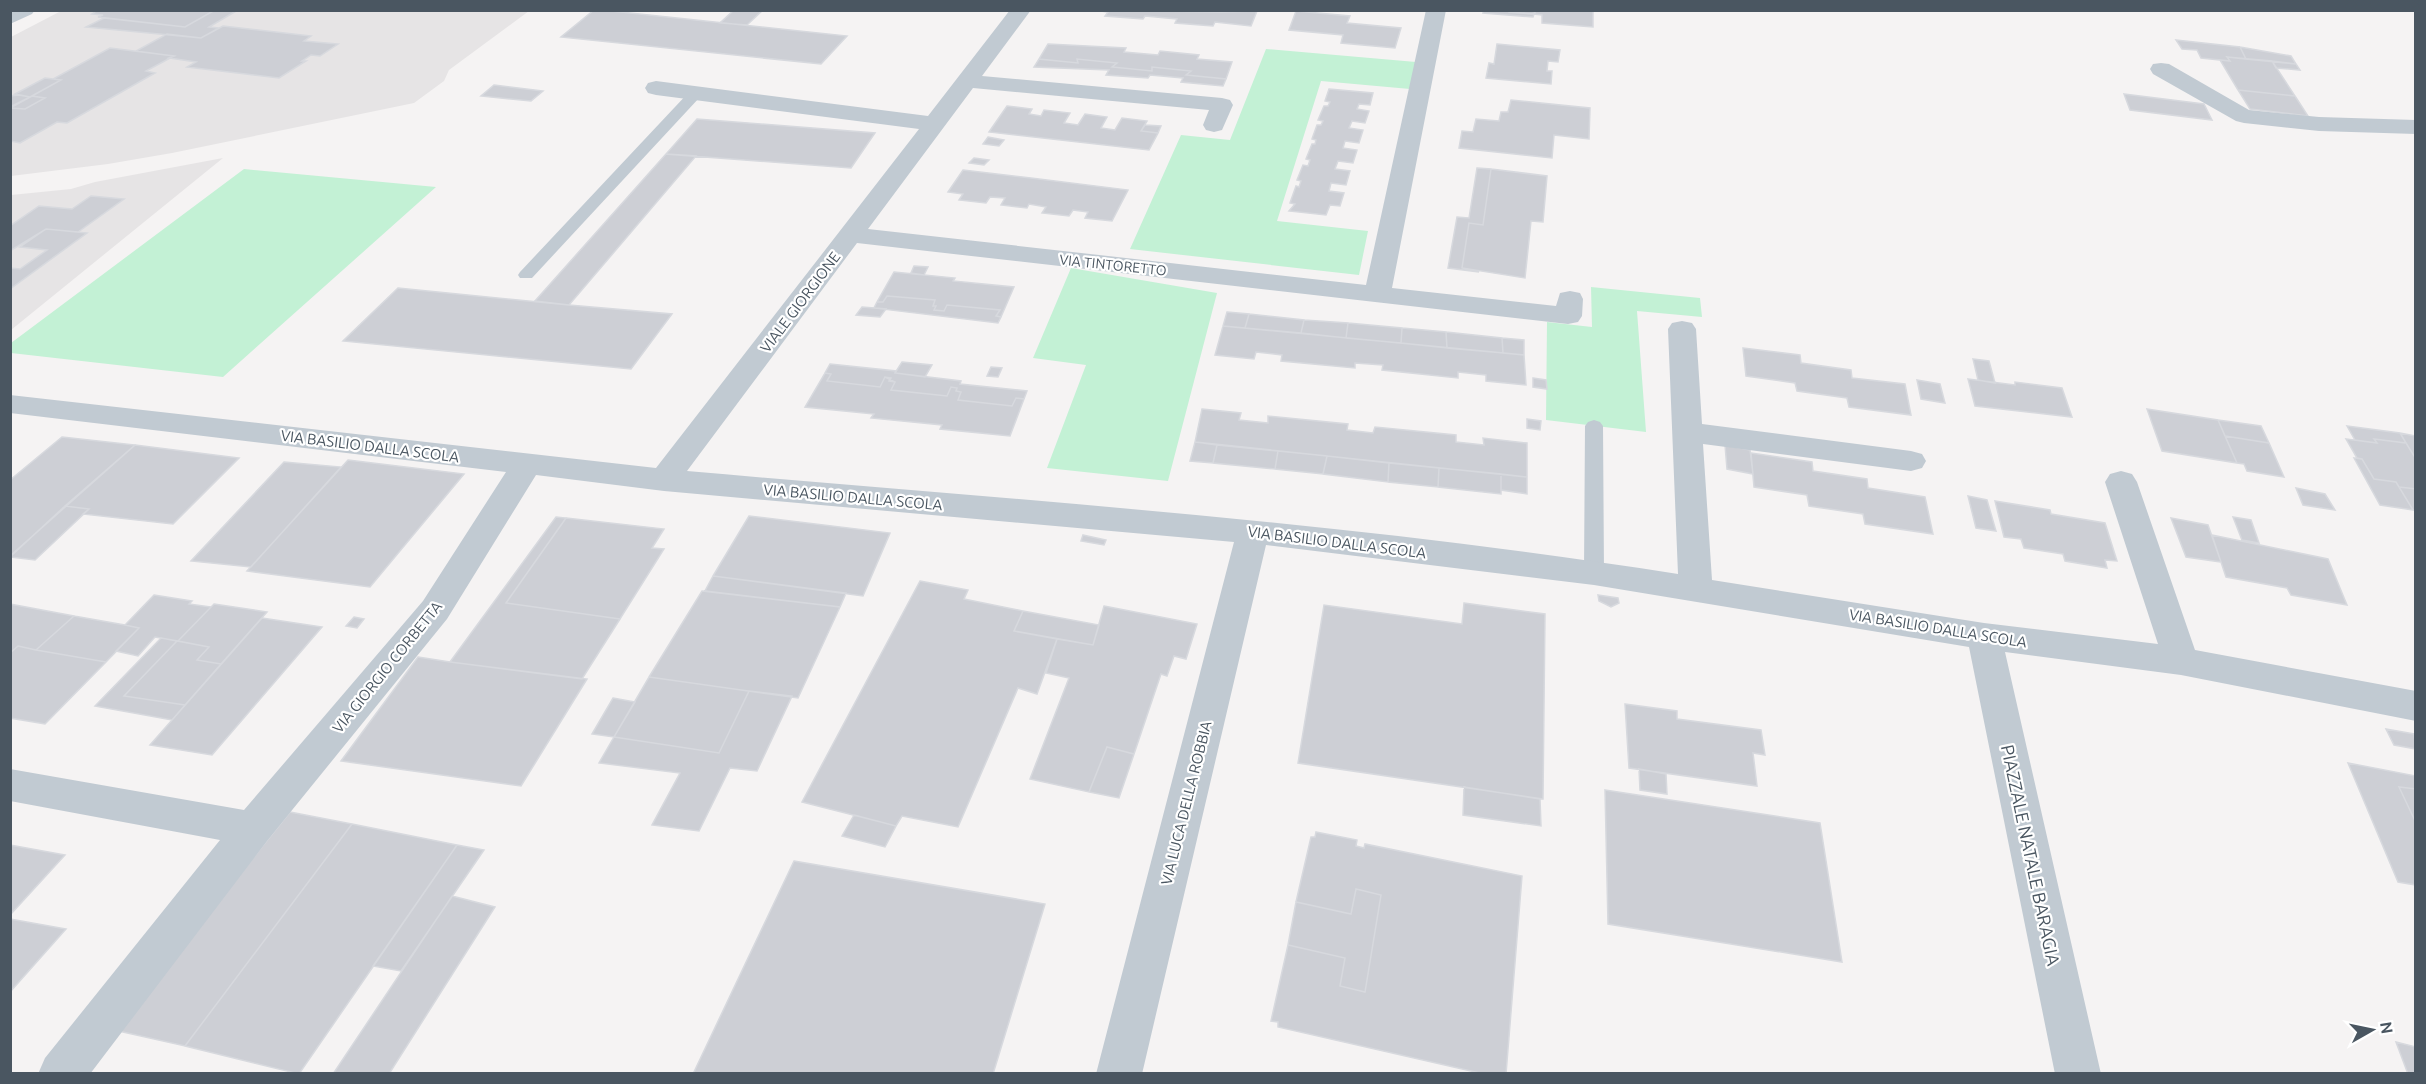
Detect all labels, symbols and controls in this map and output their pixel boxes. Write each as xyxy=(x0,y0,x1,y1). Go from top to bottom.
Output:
street label: VIALE GIORGIONE xyxy=(757,248,843,356)
street label: VIA TINTORETTO xyxy=(1059,251,1168,279)
street label: VIA BASILIO DALLA SCOLA xyxy=(280,427,460,465)
street label: VIA BASILIO DALLA SCOLA xyxy=(763,481,943,513)
street label: VIA BASILIO DALLA SCOLA xyxy=(1247,523,1427,561)
street label: VIA GIORGIO CORBETTA xyxy=(329,598,445,736)
street label: VIA BASILIO DALLA SCOLA xyxy=(1848,606,2028,650)
street label: VIA LUCA DELLA ROBBIA xyxy=(1157,719,1215,887)
street label: PIAZZALE NATALE BARAGIA xyxy=(1998,743,2064,968)
north arrow xyxy=(2342,1000,2402,1060)
text: N xyxy=(2377,1020,2397,1035)

